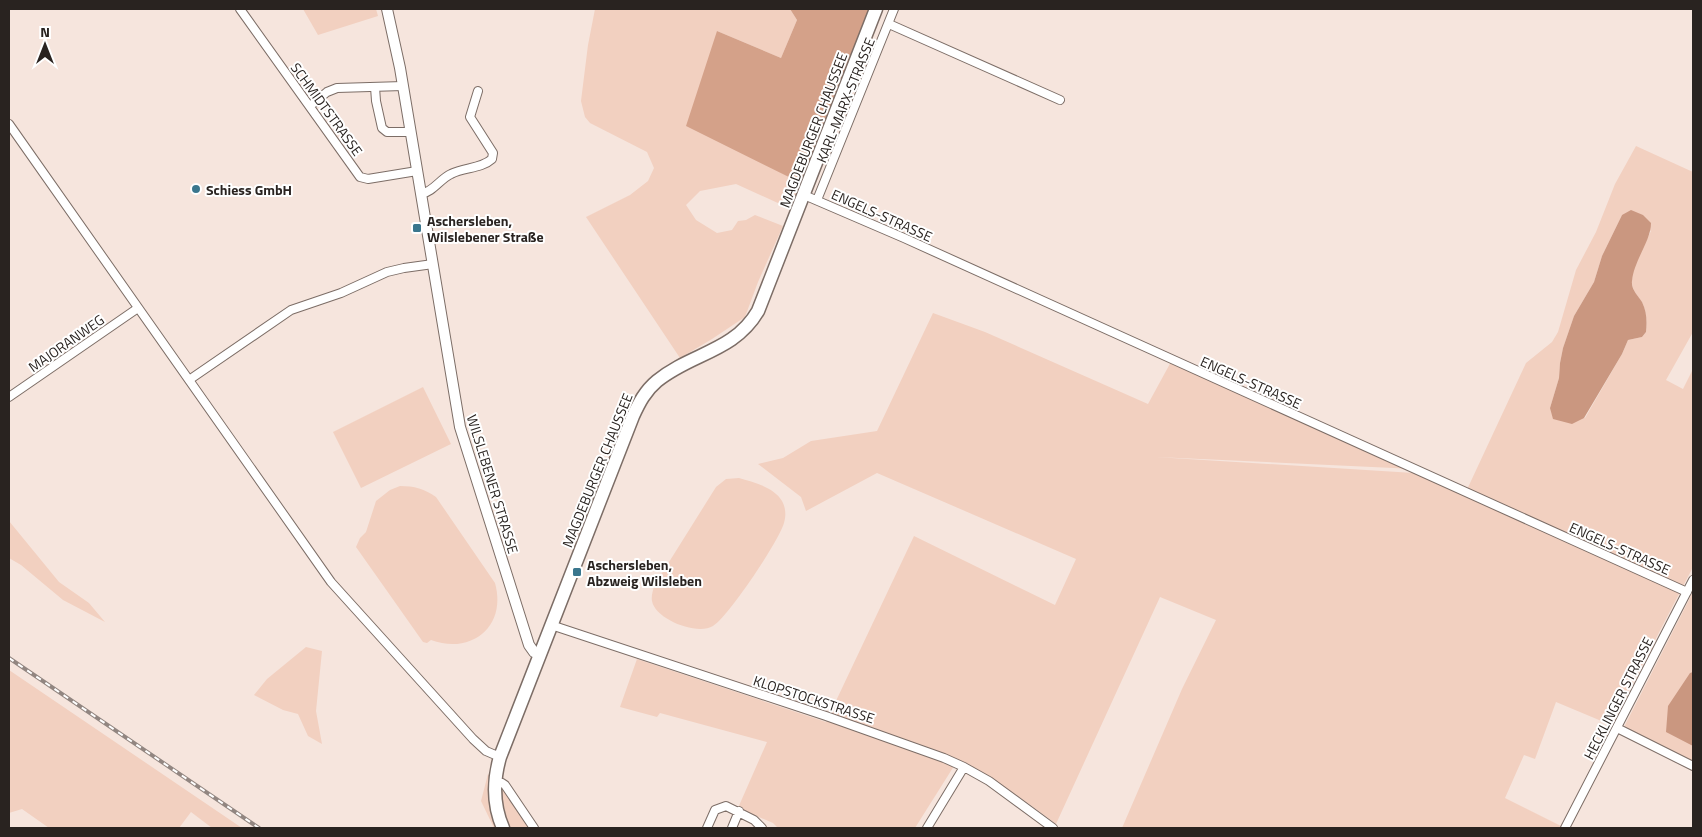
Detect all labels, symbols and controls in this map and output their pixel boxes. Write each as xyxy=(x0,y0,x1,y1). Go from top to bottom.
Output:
north arrow xyxy=(20,20,70,70)
text: N xyxy=(40,21,50,42)
street label: KARL-MARX-STRASSE xyxy=(810,34,880,166)
street label: MAGDEBURGER CHAUSSEE xyxy=(774,49,852,211)
street label: SCHMIDTSTRASSE xyxy=(286,58,368,160)
place label: Schiess GmbH xyxy=(206,179,292,200)
marker: Schiess GmbH xyxy=(190,183,202,195)
street label: ENGELS-STRASSE xyxy=(828,183,936,247)
place label: Aschersleben, Wilslebener Straße xyxy=(427,210,544,247)
marker: Aschersleben, Wilslebener Straße xyxy=(411,222,423,234)
street label: MAJORANWEG xyxy=(24,309,108,377)
street label: ENGELS-STRASSE xyxy=(1197,350,1305,414)
street label: MAGDEBURGER CHAUSSEE xyxy=(556,389,638,550)
street label: WILSLEBENER STRASSE xyxy=(462,412,524,556)
street label: ENGELS-STRASSE xyxy=(1566,516,1674,580)
place label: Aschersleben, Abzweig Wilsleben xyxy=(587,554,702,591)
marker: Aschersleben, Abzweig Wilsleben xyxy=(571,566,583,578)
street label: HECKLINGER STRASSE xyxy=(1578,633,1658,763)
street label: KLOPSTOCKSTRASSE xyxy=(751,670,877,729)

